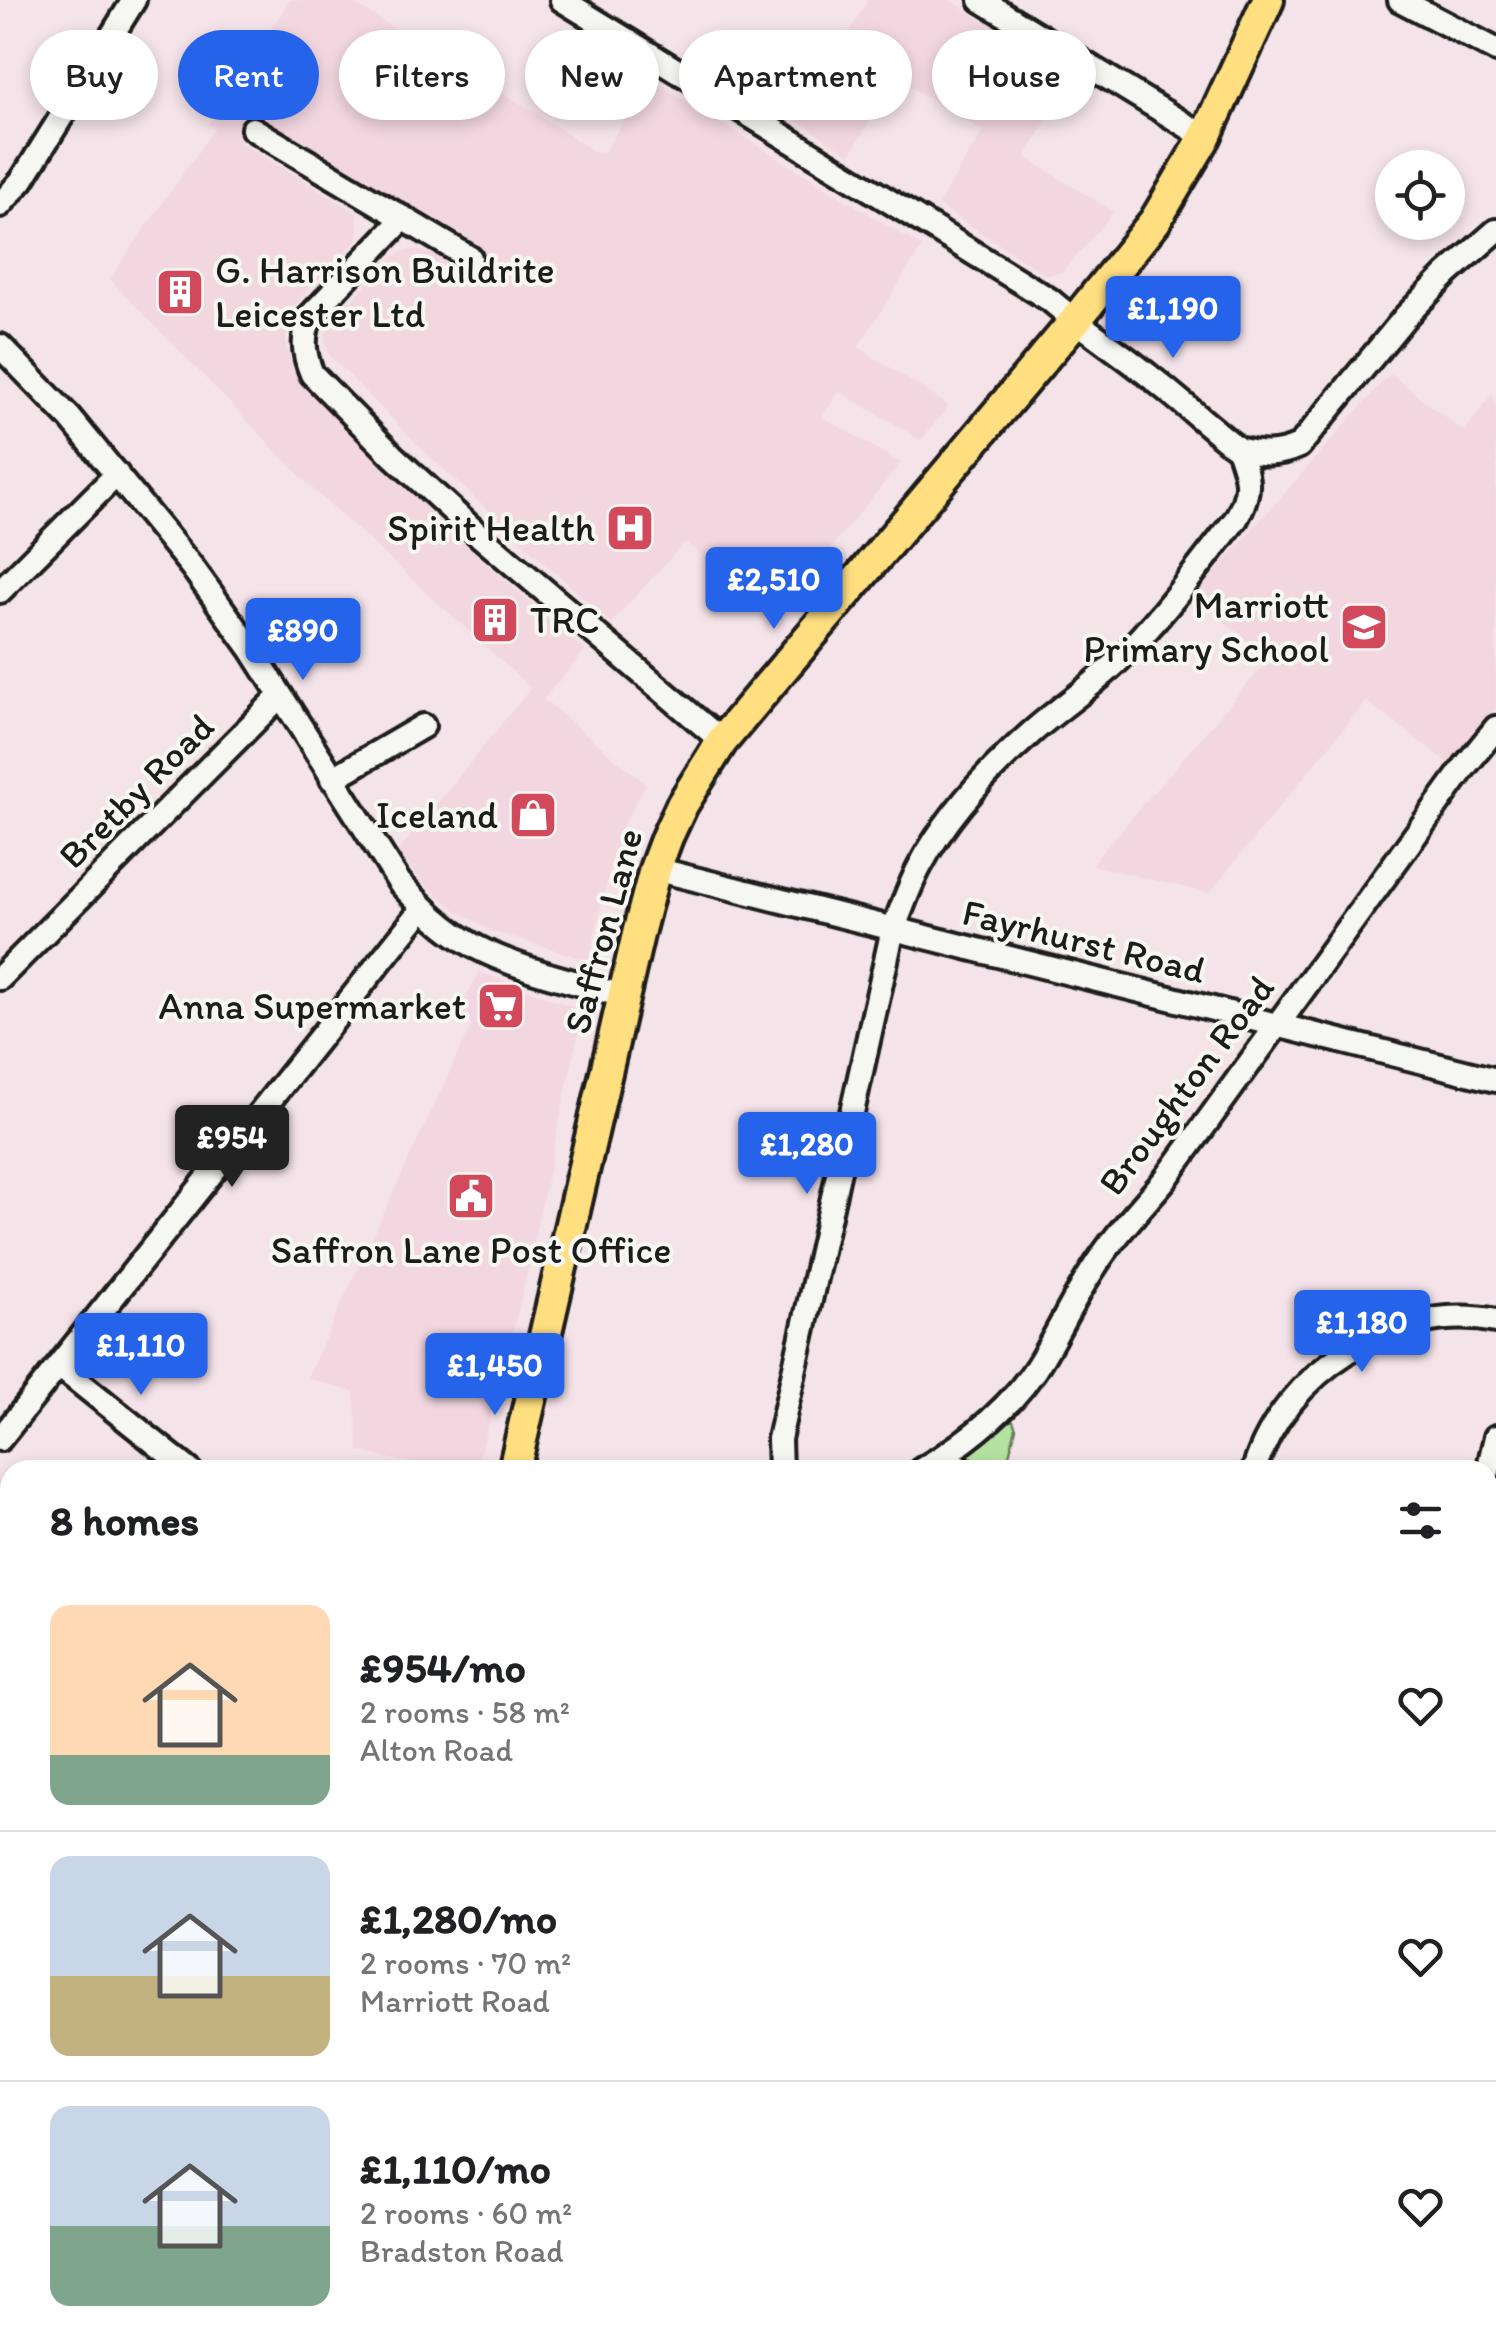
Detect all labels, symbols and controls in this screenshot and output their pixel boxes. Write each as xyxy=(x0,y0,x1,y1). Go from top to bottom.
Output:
chip: Buy xyxy=(30,30,158,120)
chip: Rent xyxy=(178,30,319,120)
chip: Filters xyxy=(339,30,505,120)
chip: New xyxy=(525,30,659,120)
chip: Apartment xyxy=(679,30,912,120)
chip: House xyxy=(932,30,1096,120)
map controls xyxy=(1375,150,1465,240)
button: locate xyxy=(1375,150,1465,240)
place label: G. Harrison Buildrite Leicester Ltd xyxy=(215,247,555,337)
building icon: G. Harrison Buildrite Leicester Ltd xyxy=(154,266,206,318)
pin: £1,190 xyxy=(1092,276,1254,361)
text: £1,190 xyxy=(1128,289,1218,327)
hospital icon: Spirit Health xyxy=(604,502,656,554)
place label: Spirit Health xyxy=(387,505,595,551)
pin: £2,510 xyxy=(693,547,855,632)
text: £2,510 xyxy=(728,560,820,598)
place label: Marriott Primary School xyxy=(1083,582,1329,672)
building icon: TRC xyxy=(469,594,521,646)
place label: TRC xyxy=(530,597,599,643)
pin: £890 xyxy=(244,598,362,683)
school or university icon: Marriott Primary School xyxy=(1338,601,1390,653)
text: £890 xyxy=(267,611,339,649)
street label: Bretby Road xyxy=(49,704,223,878)
shop icon: Iceland xyxy=(507,789,559,841)
place label: Iceland xyxy=(376,792,498,838)
street label: Saffron Lane xyxy=(554,823,652,1039)
street label: Fayrhurst Road xyxy=(958,889,1210,993)
street label: Broughton Road xyxy=(1088,966,1284,1204)
supermarket icon: Anna Supermarket xyxy=(475,980,527,1032)
place label: Anna Supermarket xyxy=(159,983,466,1029)
pin: £954 xyxy=(173,1105,291,1190)
pin: £1,280 xyxy=(726,1112,888,1197)
text: £954 xyxy=(197,1118,267,1156)
text: £1,280 xyxy=(760,1125,854,1163)
public building icon: Saffron Lane Post Office xyxy=(445,1170,497,1222)
place label: Saffron Lane Post Office xyxy=(271,1227,671,1273)
pin: £1,180 xyxy=(1281,1290,1443,1375)
text: £1,180 xyxy=(1316,1303,1408,1341)
pin: £1,110 xyxy=(60,1313,222,1398)
text: £1,110 xyxy=(97,1326,185,1364)
pin: £1,450 xyxy=(414,1333,576,1418)
text: £1,450 xyxy=(447,1346,543,1384)
icon: filters xyxy=(1393,1493,1448,1548)
text: 8 homes xyxy=(50,1495,199,1546)
text: £954/mo xyxy=(360,1642,526,1693)
icon: home xyxy=(130,1645,250,1765)
icon: heart xyxy=(1393,1678,1448,1733)
text: 2 rooms · 58 m² xyxy=(360,1693,570,1731)
text: Alton Road xyxy=(360,1731,513,1769)
text: £1,280/mo xyxy=(360,1893,557,1944)
icon: home xyxy=(130,1896,250,2016)
icon: heart xyxy=(1393,1929,1448,1984)
text: 2 rooms · 70 m² xyxy=(360,1944,571,1982)
text: Marriott Road xyxy=(360,1982,550,2020)
text: £1,110/mo xyxy=(360,2143,551,2194)
icon: home xyxy=(130,2146,250,2266)
icon: heart xyxy=(1393,2179,1448,2234)
text: 2 rooms · 60 m² xyxy=(360,2194,572,2232)
text: Bradston Road xyxy=(360,2232,564,2270)

